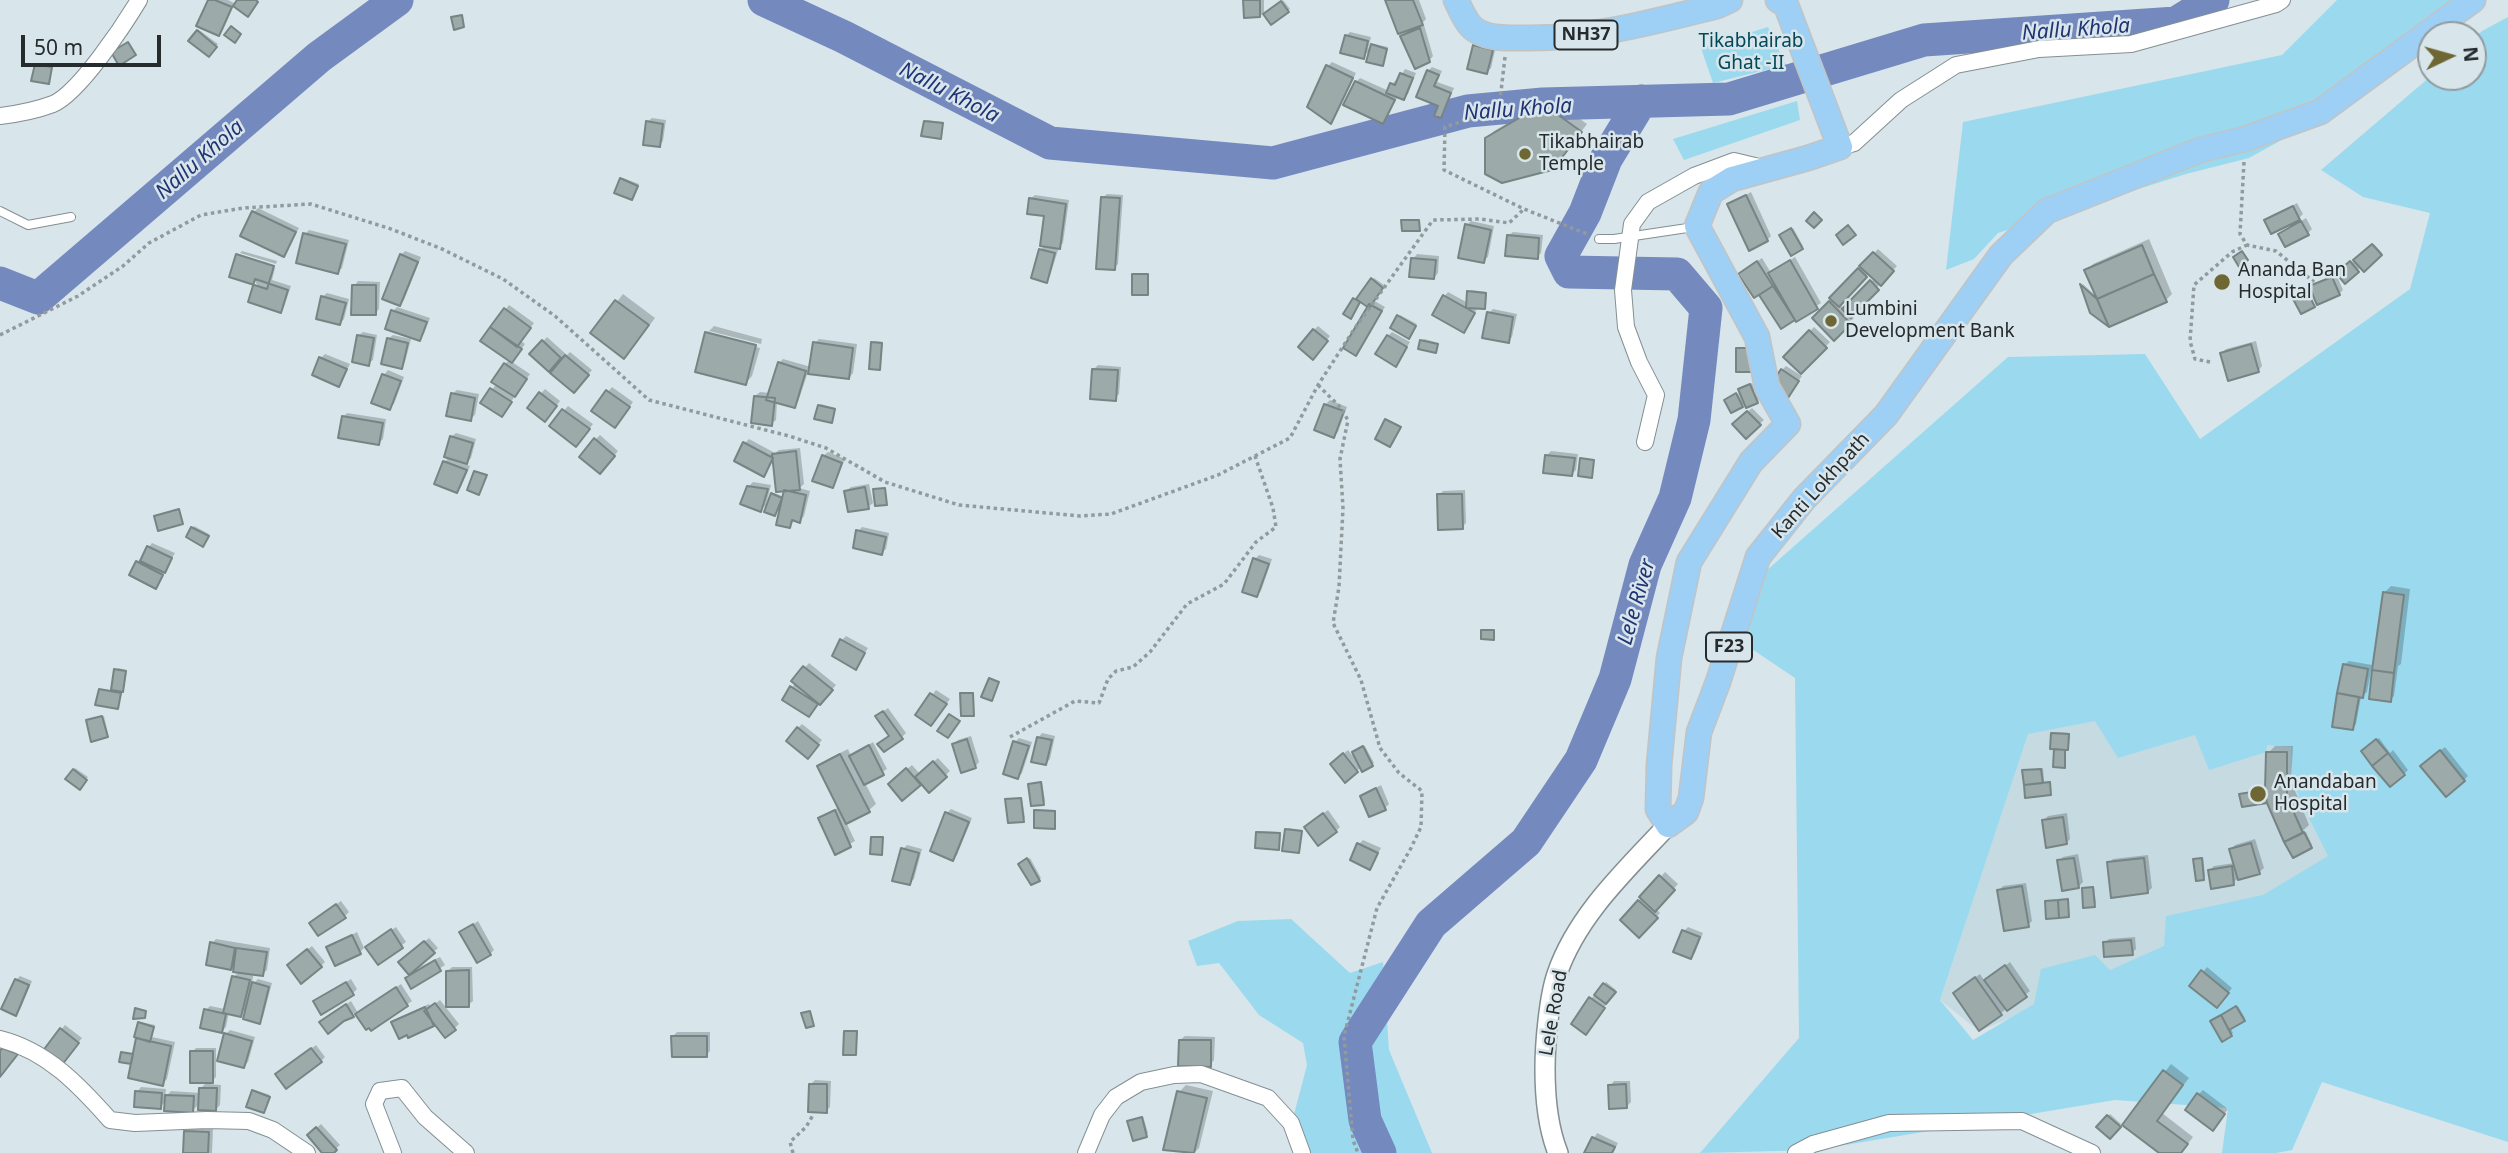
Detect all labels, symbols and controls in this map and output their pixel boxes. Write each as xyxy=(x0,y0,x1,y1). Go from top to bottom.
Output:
water label: Nallu Khola xyxy=(2021,14,2131,46)
road number: NH37 xyxy=(1554,20,1618,50)
scale bar xyxy=(24,21,164,65)
north arrow xyxy=(2417,21,2487,91)
park label: Tikabhairab Ghat -II xyxy=(1698,31,1804,75)
text: 50 m xyxy=(34,33,83,61)
text: N xyxy=(2457,46,2485,63)
water label: Nallu Khola xyxy=(895,57,1003,129)
water label: Nallu Khola xyxy=(1463,94,1573,126)
water label: Nallu Khola xyxy=(151,115,249,205)
place label: Tikabhairab Temple xyxy=(1539,132,1644,176)
marker: Tikabhairab Temple xyxy=(1517,146,1533,162)
place label: Ananda Ban Hospital xyxy=(2238,260,2346,304)
marker: Ananda Ban Hospital xyxy=(2212,272,2232,292)
place label: Lumbini Development Bank xyxy=(1845,299,2015,343)
marker: Lumbini Development Bank xyxy=(1823,313,1839,329)
street label: Kanti Lokhpath xyxy=(1767,428,1875,544)
water label: Lele River xyxy=(1613,556,1661,648)
road number: F23 xyxy=(1706,632,1752,662)
place label: Anandaban Hospital xyxy=(2274,772,2377,816)
marker: Anandaban Hospital xyxy=(2248,784,2268,804)
street label: Lele Road xyxy=(1535,968,1573,1058)

